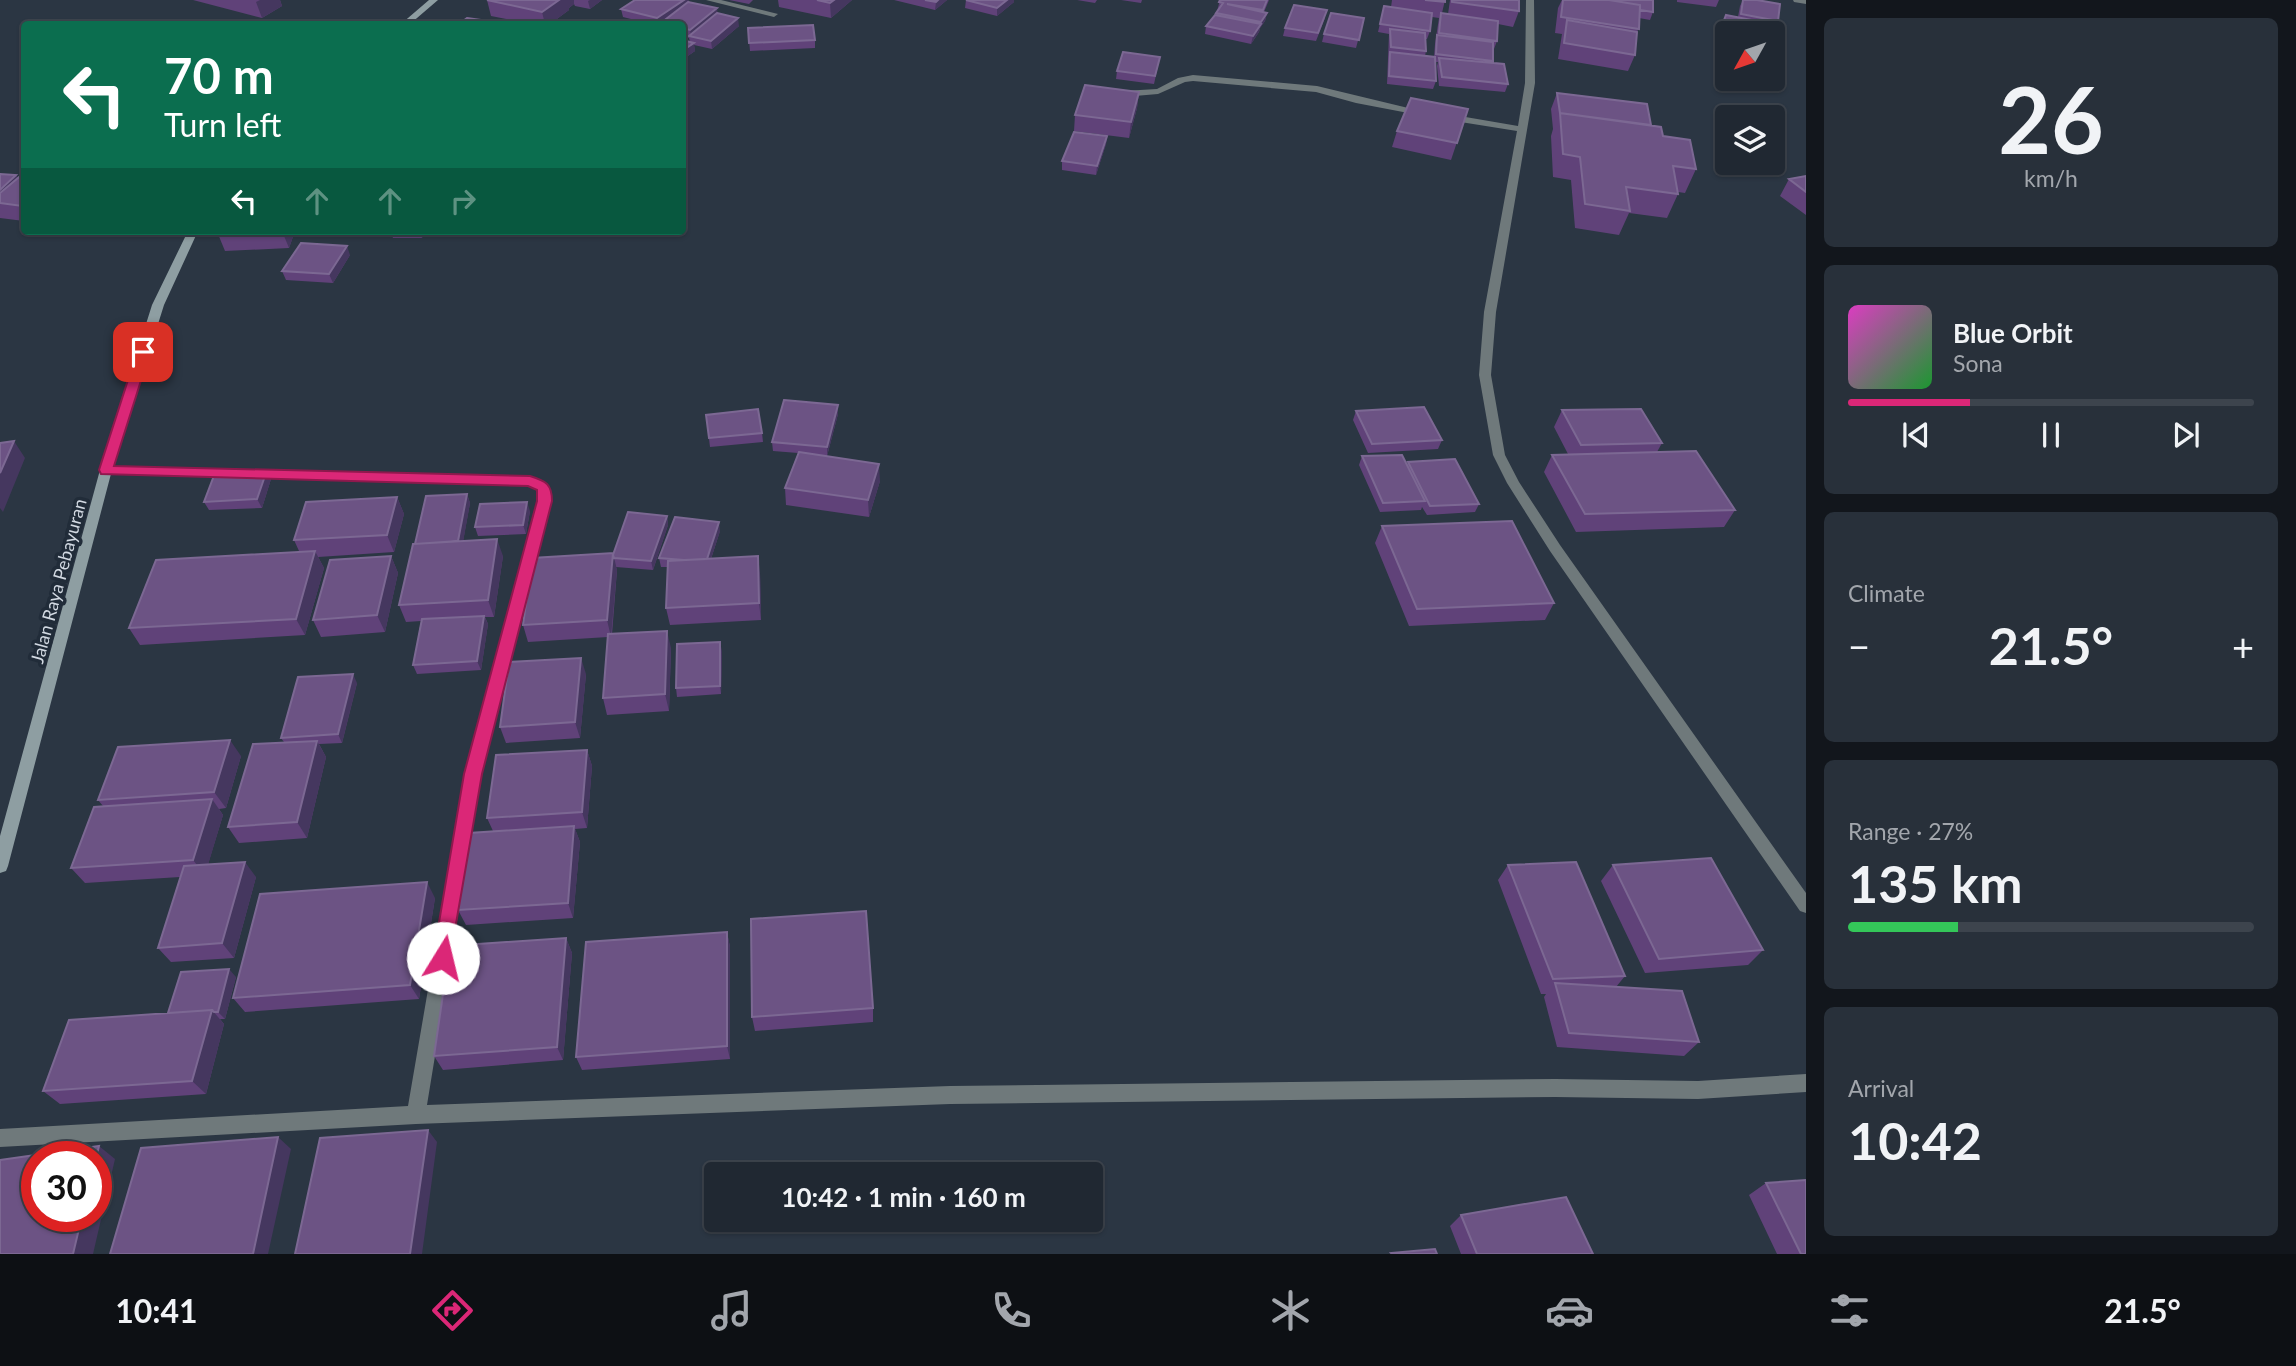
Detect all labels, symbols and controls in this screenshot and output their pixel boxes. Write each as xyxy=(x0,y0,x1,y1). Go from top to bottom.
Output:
north arrow xyxy=(1715,21,1785,91)
map controls xyxy=(1715,21,1785,175)
text: 70 m xyxy=(164,46,274,104)
icon: left xyxy=(49,49,140,140)
text: 26 xyxy=(1998,64,2104,173)
text: Turn left xyxy=(164,105,281,144)
button: layers xyxy=(1715,105,1785,175)
text: km/h xyxy=(2024,164,2078,192)
icon: left xyxy=(225,182,263,220)
icon: ahead xyxy=(298,182,336,220)
icon: ahead xyxy=(371,182,409,220)
icon: right xyxy=(444,182,482,220)
text: Blue Orbit xyxy=(1953,317,2073,349)
pin xyxy=(113,322,173,382)
icon: arrive xyxy=(124,333,162,371)
text: Sona xyxy=(1953,349,2003,377)
icon: previous xyxy=(1897,416,1935,454)
icon: pause xyxy=(2032,416,2070,454)
icon: next xyxy=(2167,416,2205,454)
street label: Jalan Raya Pebayuran xyxy=(25,496,91,666)
text: Climate xyxy=(1848,579,1925,607)
text: 21.5° xyxy=(1989,614,2113,676)
text: − xyxy=(1848,623,1870,669)
text: + xyxy=(2232,623,2254,669)
text: Range · 27% xyxy=(1848,817,1973,845)
text: 135 km xyxy=(1848,852,2022,914)
position arrow xyxy=(406,921,480,995)
text: Arrival xyxy=(1848,1074,1914,1102)
text: 10:42 xyxy=(1848,1109,1982,1171)
speed limit sign: 30 xyxy=(21,1141,112,1232)
text: 10:42 · 1 min · 160 m xyxy=(781,1181,1026,1213)
icon: directions xyxy=(428,1286,477,1335)
icon: music xyxy=(707,1286,756,1335)
icon: phone xyxy=(987,1286,1036,1335)
icon: climate xyxy=(1266,1286,1315,1335)
icon: car xyxy=(1545,1286,1594,1335)
icon: filters xyxy=(1825,1286,1874,1335)
text: 10:41 xyxy=(115,1291,198,1330)
text: 21.5° xyxy=(2104,1291,2181,1330)

